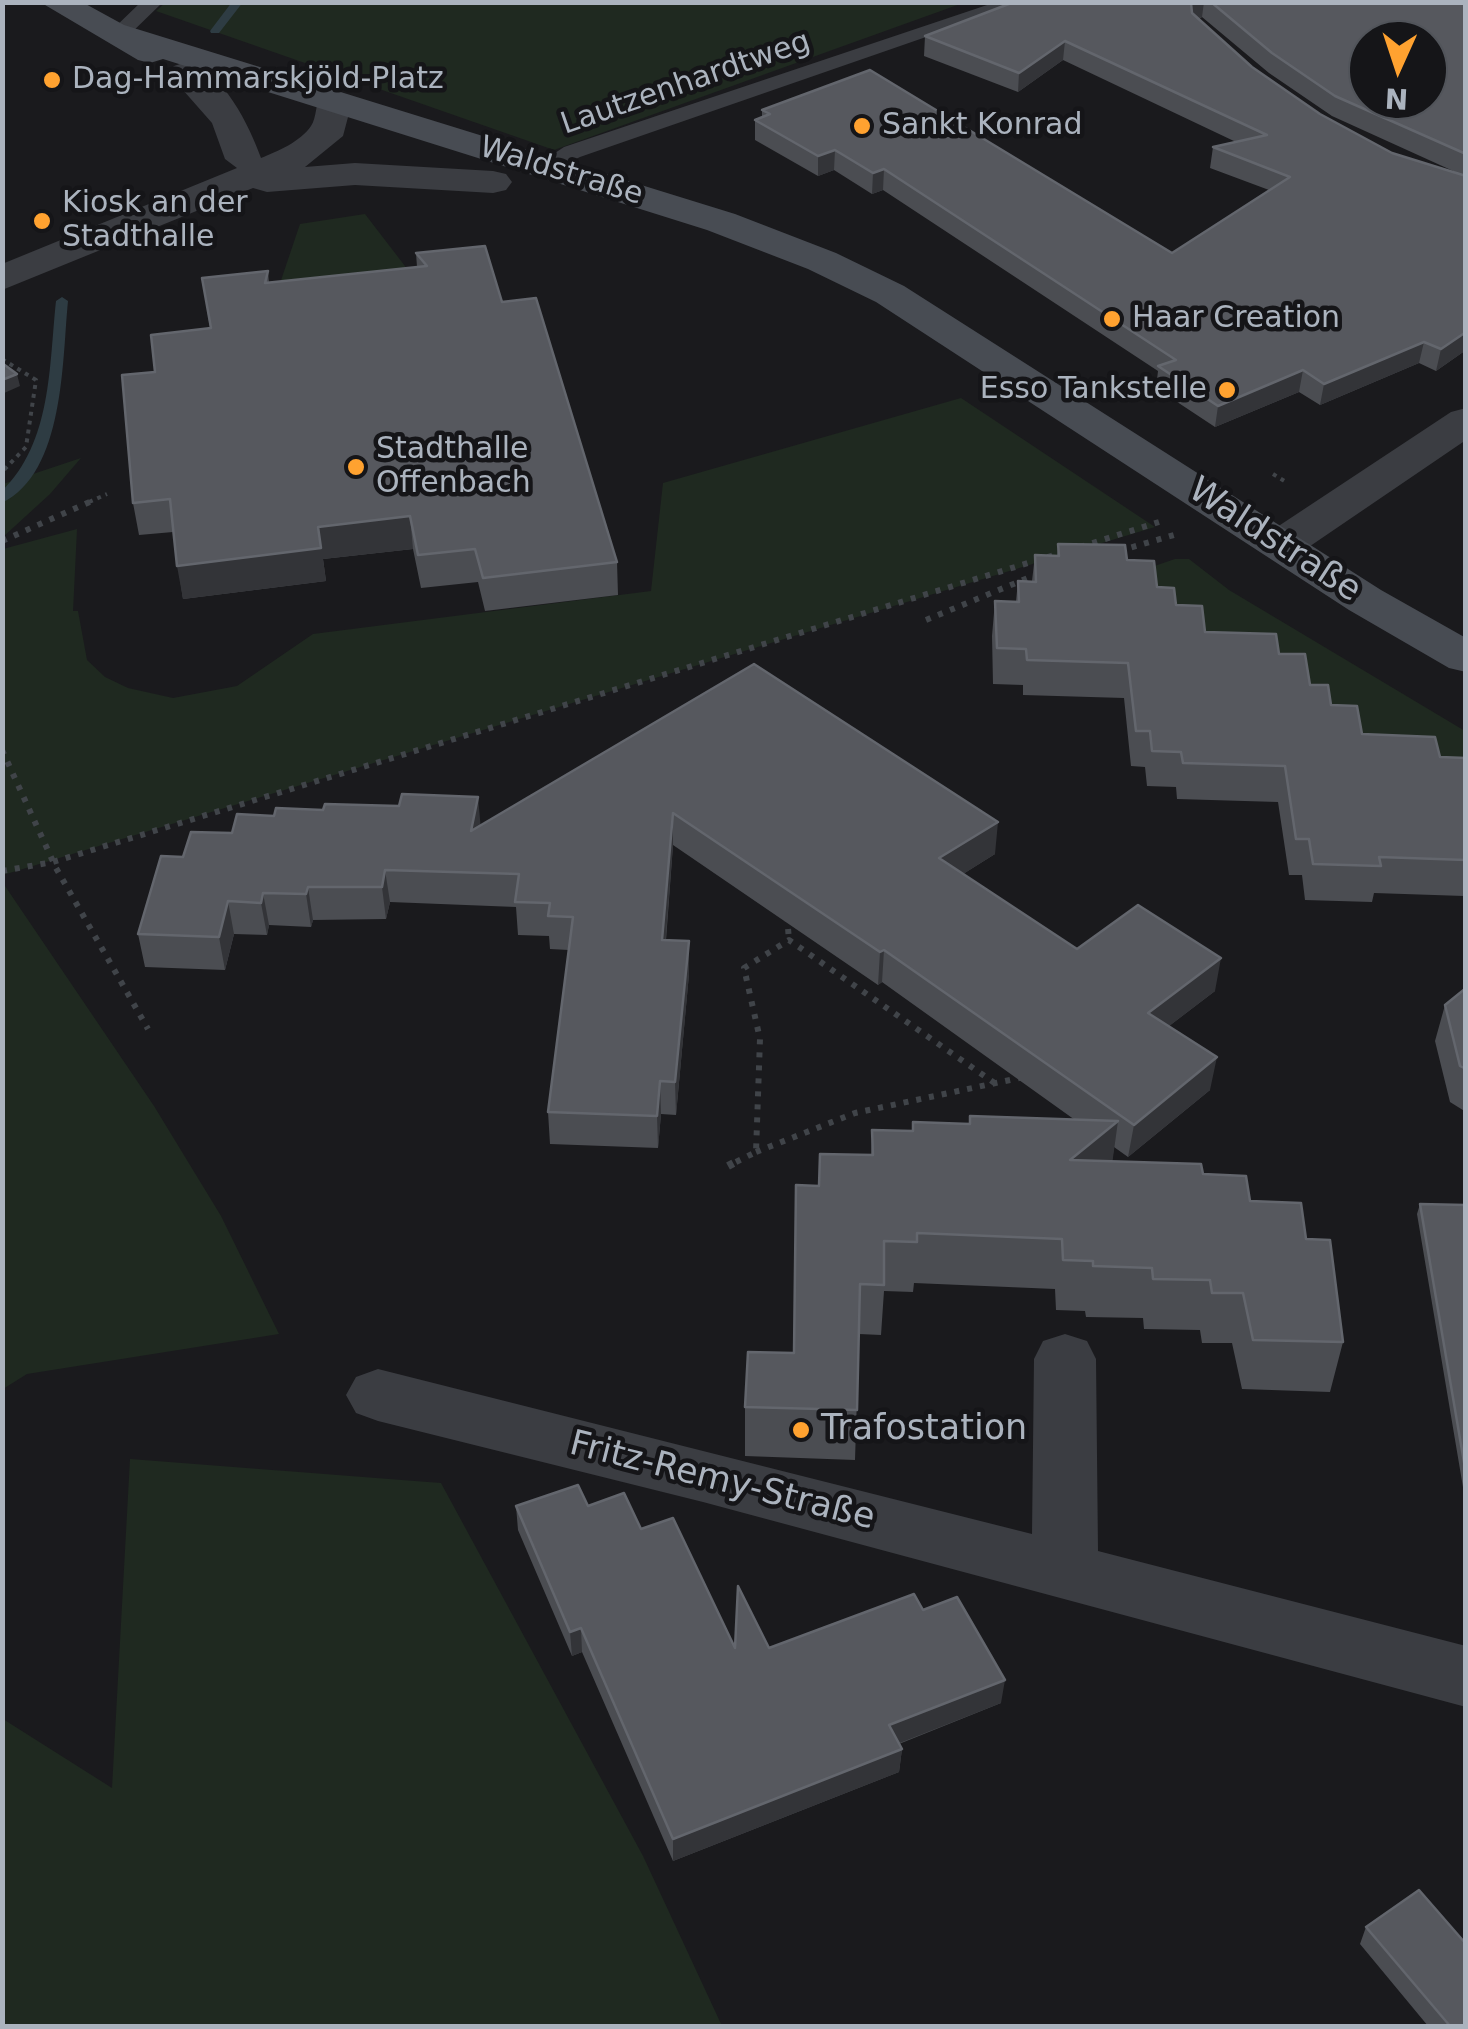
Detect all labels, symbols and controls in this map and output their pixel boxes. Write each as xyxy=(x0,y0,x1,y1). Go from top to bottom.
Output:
north arrow xyxy=(1348,20,1448,120)
street label: Lautzenhardtweg xyxy=(557,24,815,144)
place label: Dag-Hammarskjöld-Platz xyxy=(72,62,444,98)
marker: Dag-Hammarskjöld-Platz xyxy=(41,69,63,91)
text: N xyxy=(1384,81,1409,116)
place label: Sankt Konrad xyxy=(882,108,1082,144)
marker: Sankt Konrad xyxy=(851,115,873,137)
street label: Waldstraße xyxy=(475,130,647,214)
place label: Kiosk an der Stadthalle xyxy=(62,186,248,256)
marker: Kiosk an der Stadthalle xyxy=(31,210,53,232)
place label: Haar Creation xyxy=(1132,301,1340,337)
marker: Haar Creation xyxy=(1101,308,1123,330)
place label: Esso Tankstelle xyxy=(980,372,1207,408)
marker: Esso Tankstelle xyxy=(1216,379,1238,401)
place label: Stadthalle Offenbach xyxy=(376,432,531,502)
marker: Stadthalle Offenbach xyxy=(345,456,367,478)
street label: Waldstraße xyxy=(1180,470,1368,612)
place label: Trafostation xyxy=(821,1409,1027,1451)
marker: Trafostation xyxy=(790,1419,812,1441)
street label: Fritz-Remy-Straße xyxy=(565,1424,879,1540)

